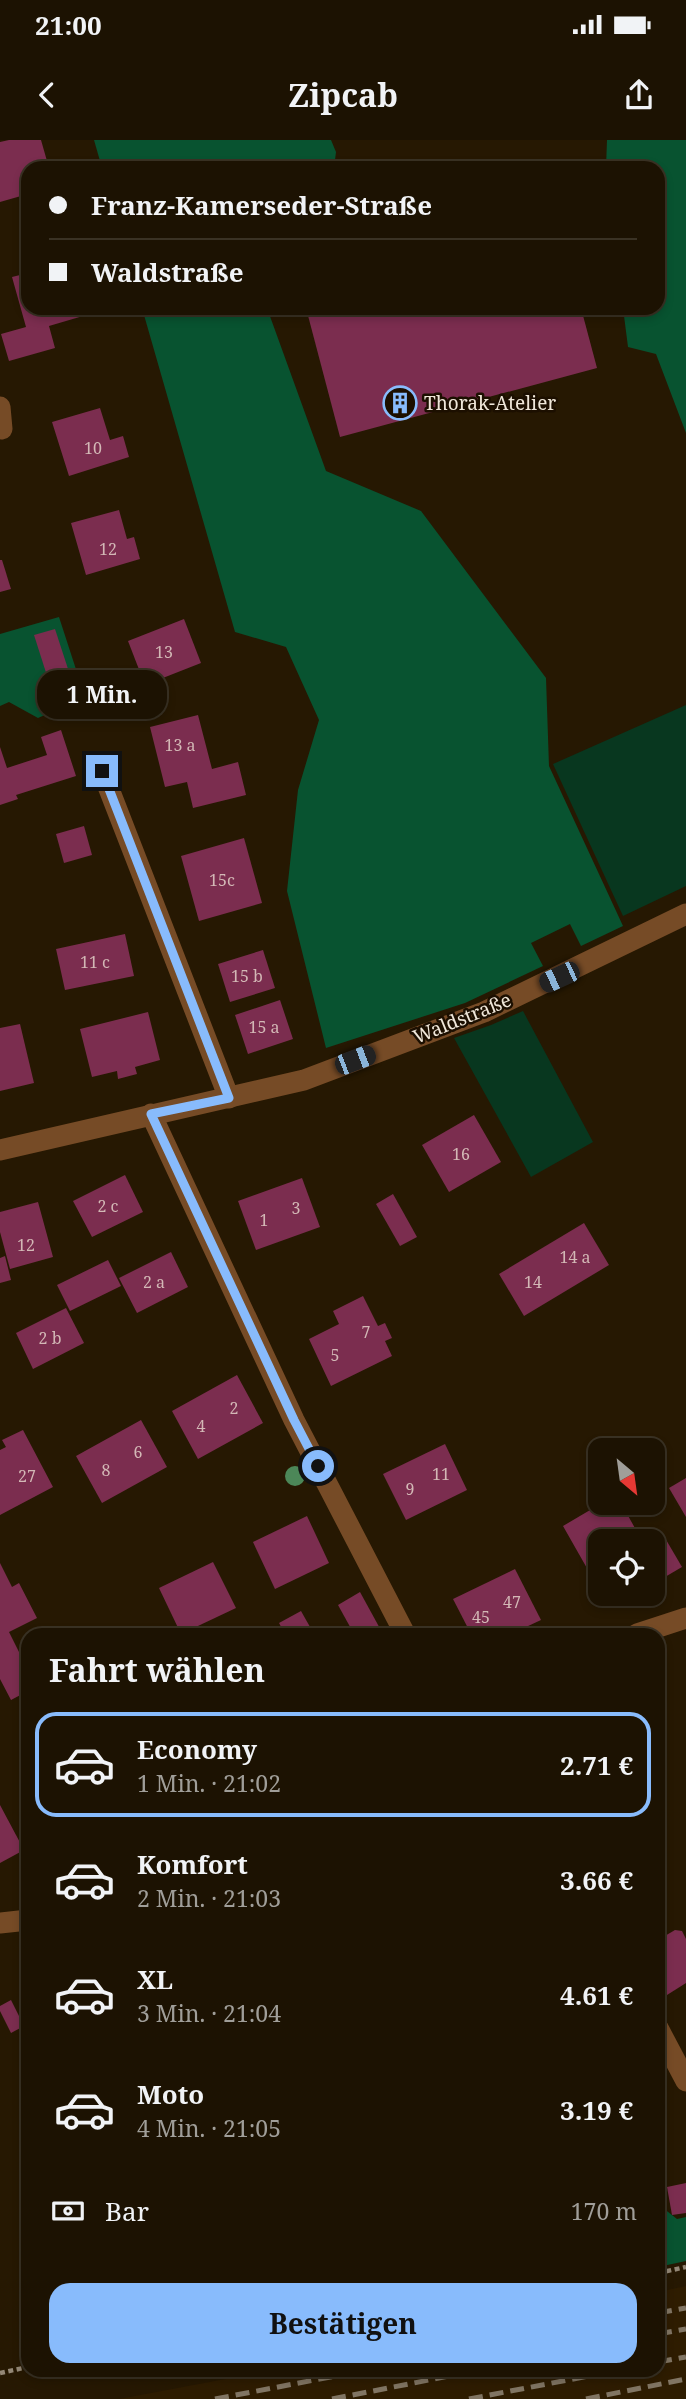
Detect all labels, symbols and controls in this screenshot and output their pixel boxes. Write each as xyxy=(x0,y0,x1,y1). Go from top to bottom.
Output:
text: 21:00 xyxy=(35,7,102,43)
text: Zipcab xyxy=(288,73,398,116)
icon: back xyxy=(28,76,66,114)
icon: share xyxy=(620,76,658,114)
text: Franz-Kamerseder-Straße xyxy=(91,187,432,223)
text: Waldstraße xyxy=(91,254,244,290)
building icon: Thorak-Atelier xyxy=(381,384,419,422)
place label: Thorak-Atelier xyxy=(424,390,556,416)
house number: 10 xyxy=(84,437,102,459)
house number: 12 xyxy=(99,538,117,560)
house number: 13 xyxy=(155,641,173,663)
callout: 1 Min. xyxy=(37,670,167,718)
text: 1 Min. xyxy=(66,678,138,710)
house number: 13 a xyxy=(164,734,196,756)
route end xyxy=(86,755,118,787)
house number: 15c xyxy=(209,869,235,891)
house number: 11 c xyxy=(80,951,110,973)
car xyxy=(536,959,583,995)
house number: 15 b xyxy=(231,965,263,987)
street label: Waldstraße xyxy=(409,987,515,1049)
house number: 15 a xyxy=(248,1016,280,1038)
car xyxy=(332,1043,379,1077)
house number: 16 xyxy=(452,1143,470,1165)
house number: 2 c xyxy=(98,1195,119,1217)
house number: 3 xyxy=(292,1197,301,1219)
house number: 1 xyxy=(260,1209,268,1231)
house number: 12 xyxy=(17,1234,35,1256)
house number: 14 a xyxy=(559,1246,591,1268)
house number: 2 a xyxy=(143,1271,165,1293)
house number: 14 xyxy=(524,1271,542,1293)
house number: 7 xyxy=(362,1321,371,1343)
house number: 2 b xyxy=(39,1327,61,1349)
house number: 5 xyxy=(331,1344,339,1366)
house number: 2 xyxy=(230,1397,238,1419)
house number: 4 xyxy=(197,1415,206,1437)
north arrow xyxy=(588,1438,665,1516)
map controls xyxy=(588,1438,665,1606)
house number: 6 xyxy=(134,1441,143,1463)
route start xyxy=(302,1450,334,1482)
house number: 8 xyxy=(102,1459,111,1481)
house number: 11 xyxy=(432,1463,450,1485)
house number: 27 xyxy=(18,1465,36,1487)
house number: 9 xyxy=(406,1478,414,1500)
button: locate xyxy=(588,1529,665,1606)
house number: 47 xyxy=(503,1591,521,1613)
house number: 45 xyxy=(472,1606,490,1628)
text: Fahrt wählen xyxy=(49,1648,265,1691)
text: Economy xyxy=(137,1731,257,1767)
icon: car xyxy=(53,1733,116,1796)
text: 2.71 € xyxy=(560,1747,633,1783)
text: 1 Min. · 21:02 xyxy=(137,1767,281,1799)
text: Komfort xyxy=(137,1846,248,1882)
icon: car xyxy=(53,1848,116,1911)
text: 3.66 € xyxy=(560,1862,633,1898)
text: 2 Min. · 21:03 xyxy=(137,1882,281,1914)
text: XL xyxy=(137,1961,173,1997)
icon: car xyxy=(53,1963,116,2026)
text: 4.61 € xyxy=(560,1977,633,2013)
text: 3 Min. · 21:04 xyxy=(137,1997,281,2029)
text: Moto xyxy=(137,2076,204,2112)
icon: car xyxy=(53,2078,116,2141)
text: 3.19 € xyxy=(560,2092,633,2128)
text: 4 Min. · 21:05 xyxy=(137,2112,281,2144)
icon: cash xyxy=(49,2192,87,2230)
text: Bar xyxy=(105,2193,149,2229)
text: 170 m xyxy=(571,2195,637,2227)
button: Bestätigen xyxy=(49,2283,637,2363)

